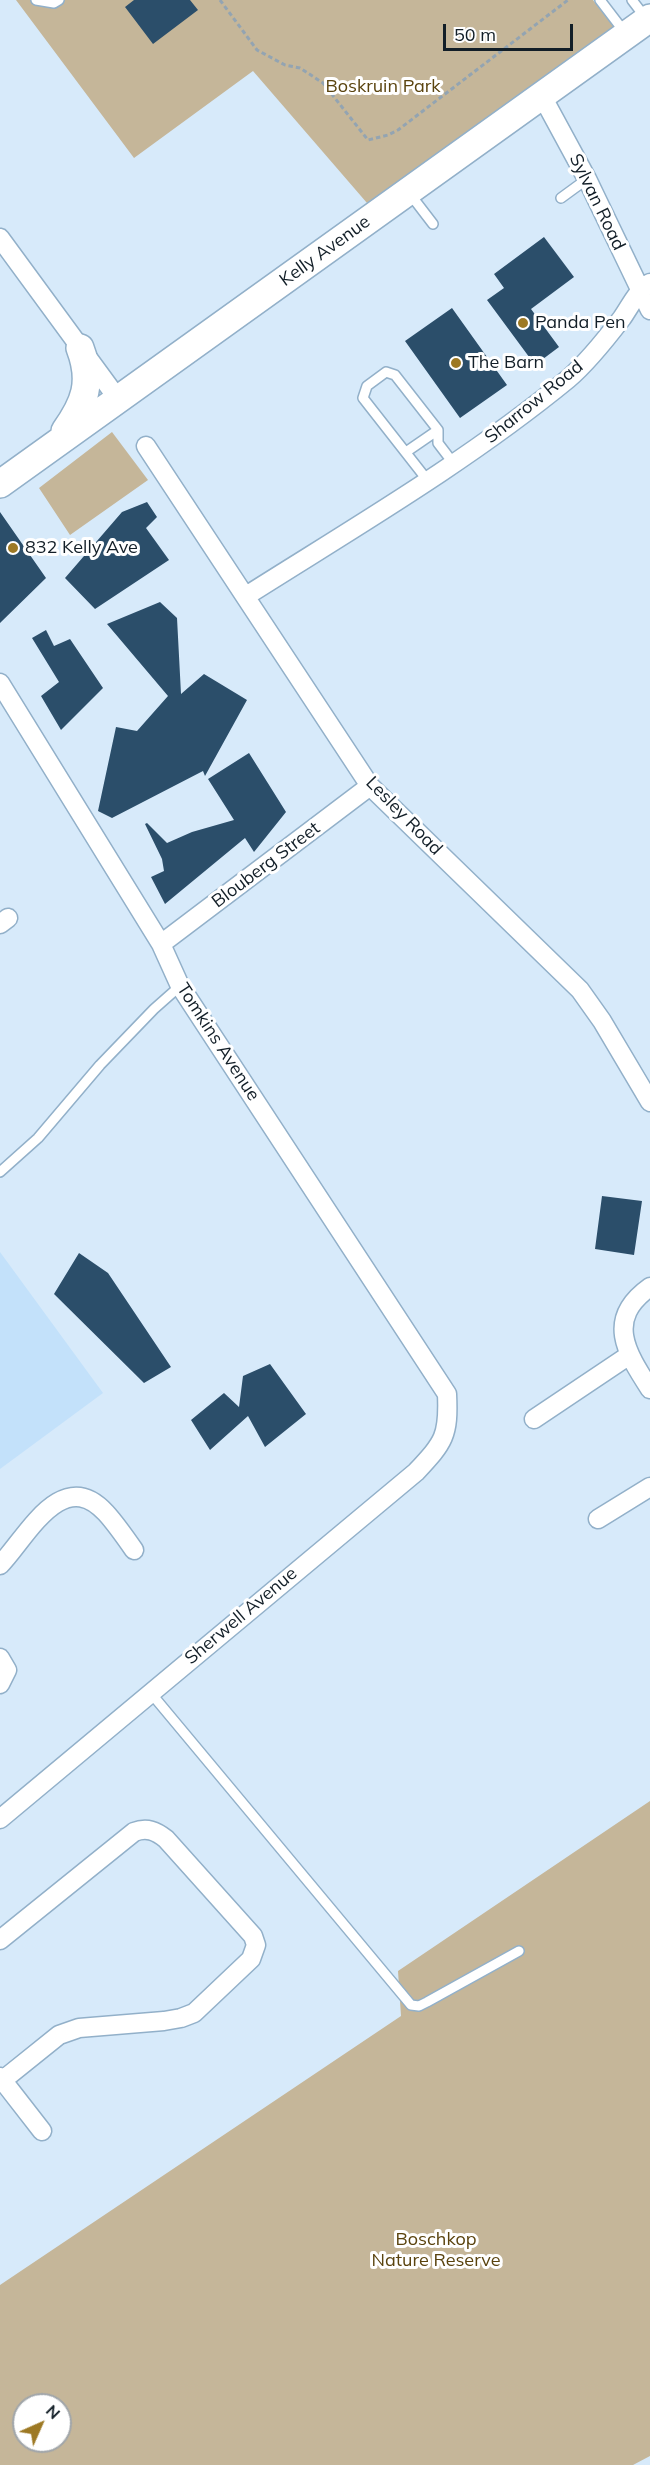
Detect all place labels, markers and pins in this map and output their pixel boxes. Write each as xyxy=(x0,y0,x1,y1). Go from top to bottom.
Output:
place label: Panda Pen xyxy=(535,312,626,334)
marker: Panda Pen xyxy=(516,316,530,330)
place label: The Barn xyxy=(468,352,544,374)
marker: The Barn xyxy=(449,356,463,370)
place label: 832 Kelly Ave xyxy=(25,537,138,559)
marker: 832 Kelly Ave xyxy=(6,541,20,555)

